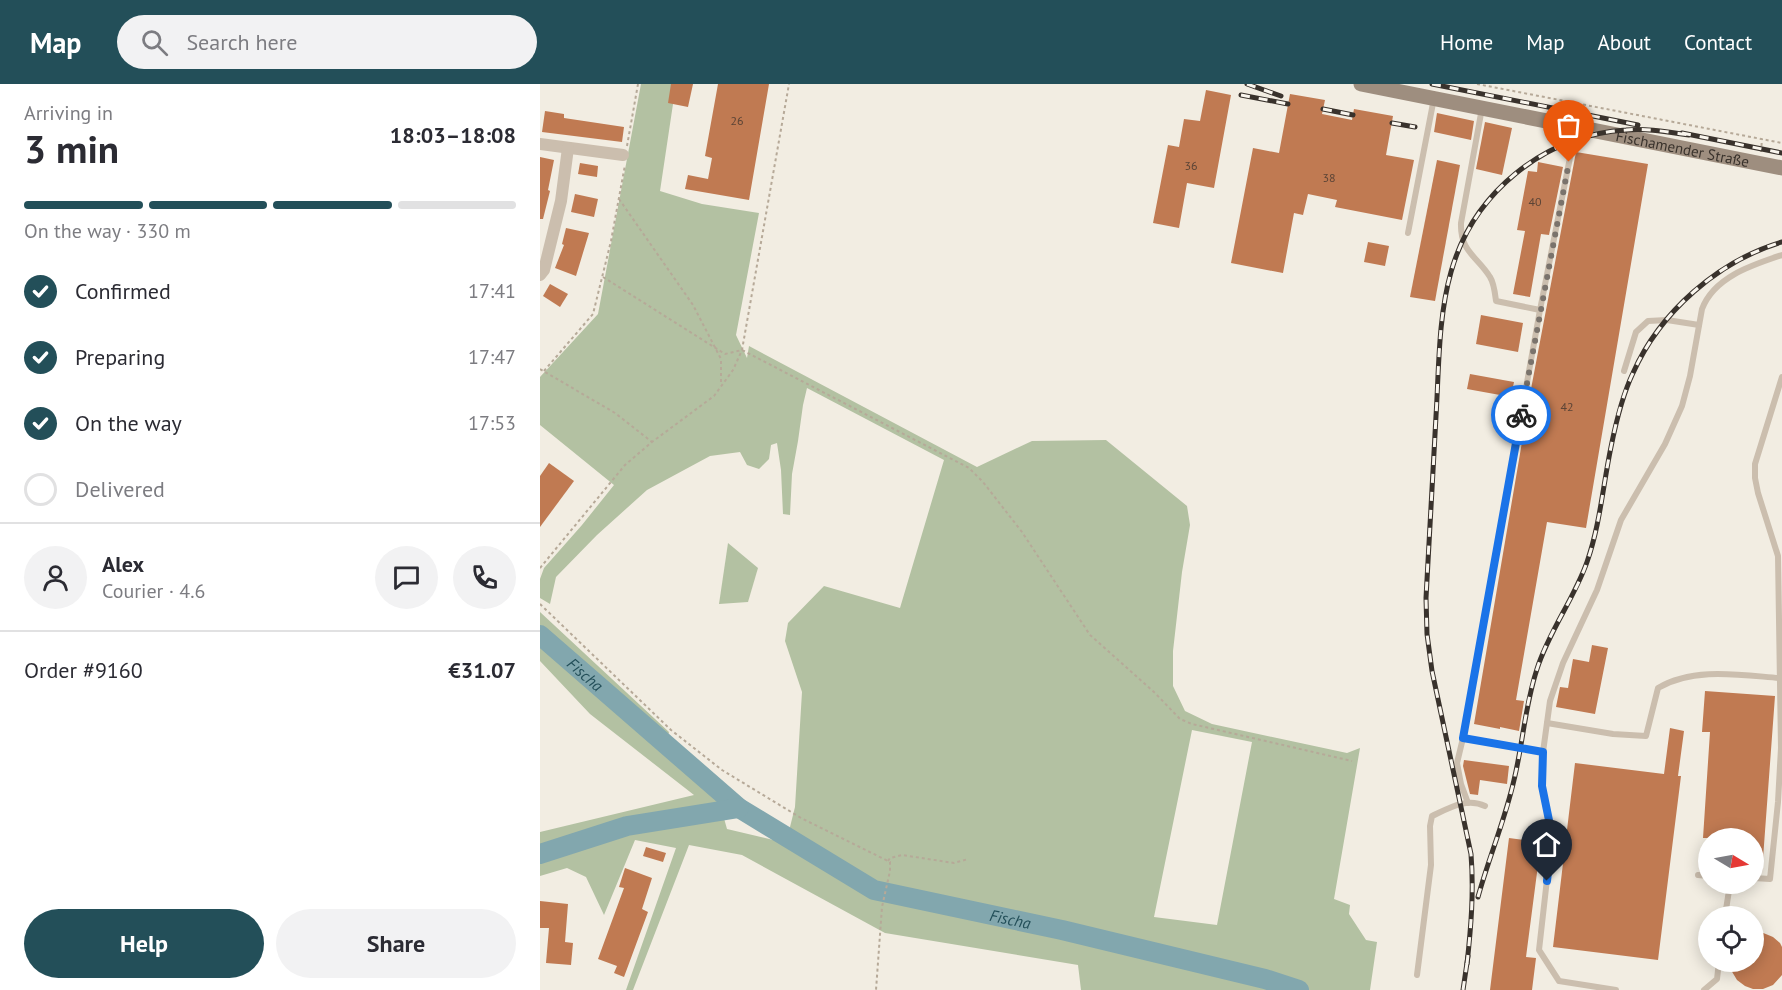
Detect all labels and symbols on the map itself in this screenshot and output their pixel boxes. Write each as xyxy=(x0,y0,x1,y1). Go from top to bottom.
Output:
pin xyxy=(1543,100,1594,162)
house number: 26 xyxy=(730,113,744,128)
street label: Fischamender Straße xyxy=(1614,126,1751,171)
house number: 36 xyxy=(1184,158,1198,173)
house number: 38 xyxy=(1322,170,1336,185)
house number: 40 xyxy=(1528,194,1542,209)
courier xyxy=(1491,385,1551,445)
house number: 42 xyxy=(1560,399,1574,414)
water label: Fischa xyxy=(563,653,608,696)
pin xyxy=(1521,819,1572,881)
north arrow xyxy=(1698,828,1764,894)
water label: Fischa xyxy=(988,905,1033,933)

